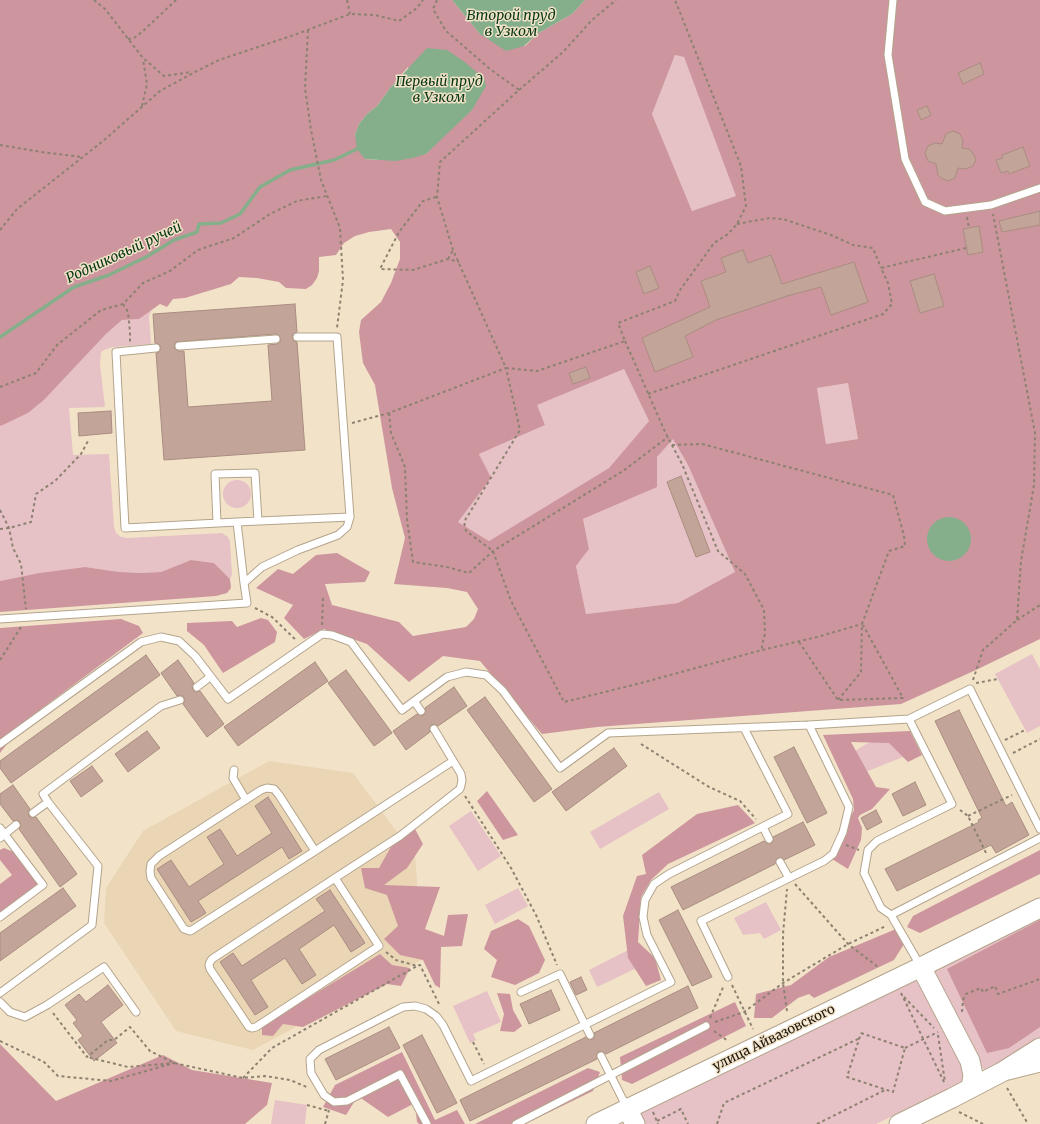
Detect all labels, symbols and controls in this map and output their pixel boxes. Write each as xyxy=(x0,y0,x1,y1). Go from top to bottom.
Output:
water label: Второй пруд в Узком xyxy=(467,8,555,40)
water label: Первый пруд в Узком xyxy=(395,74,483,106)
water label: Родниковый ручей xyxy=(63,219,185,287)
street label: улица Айвазовского xyxy=(710,1002,838,1074)

